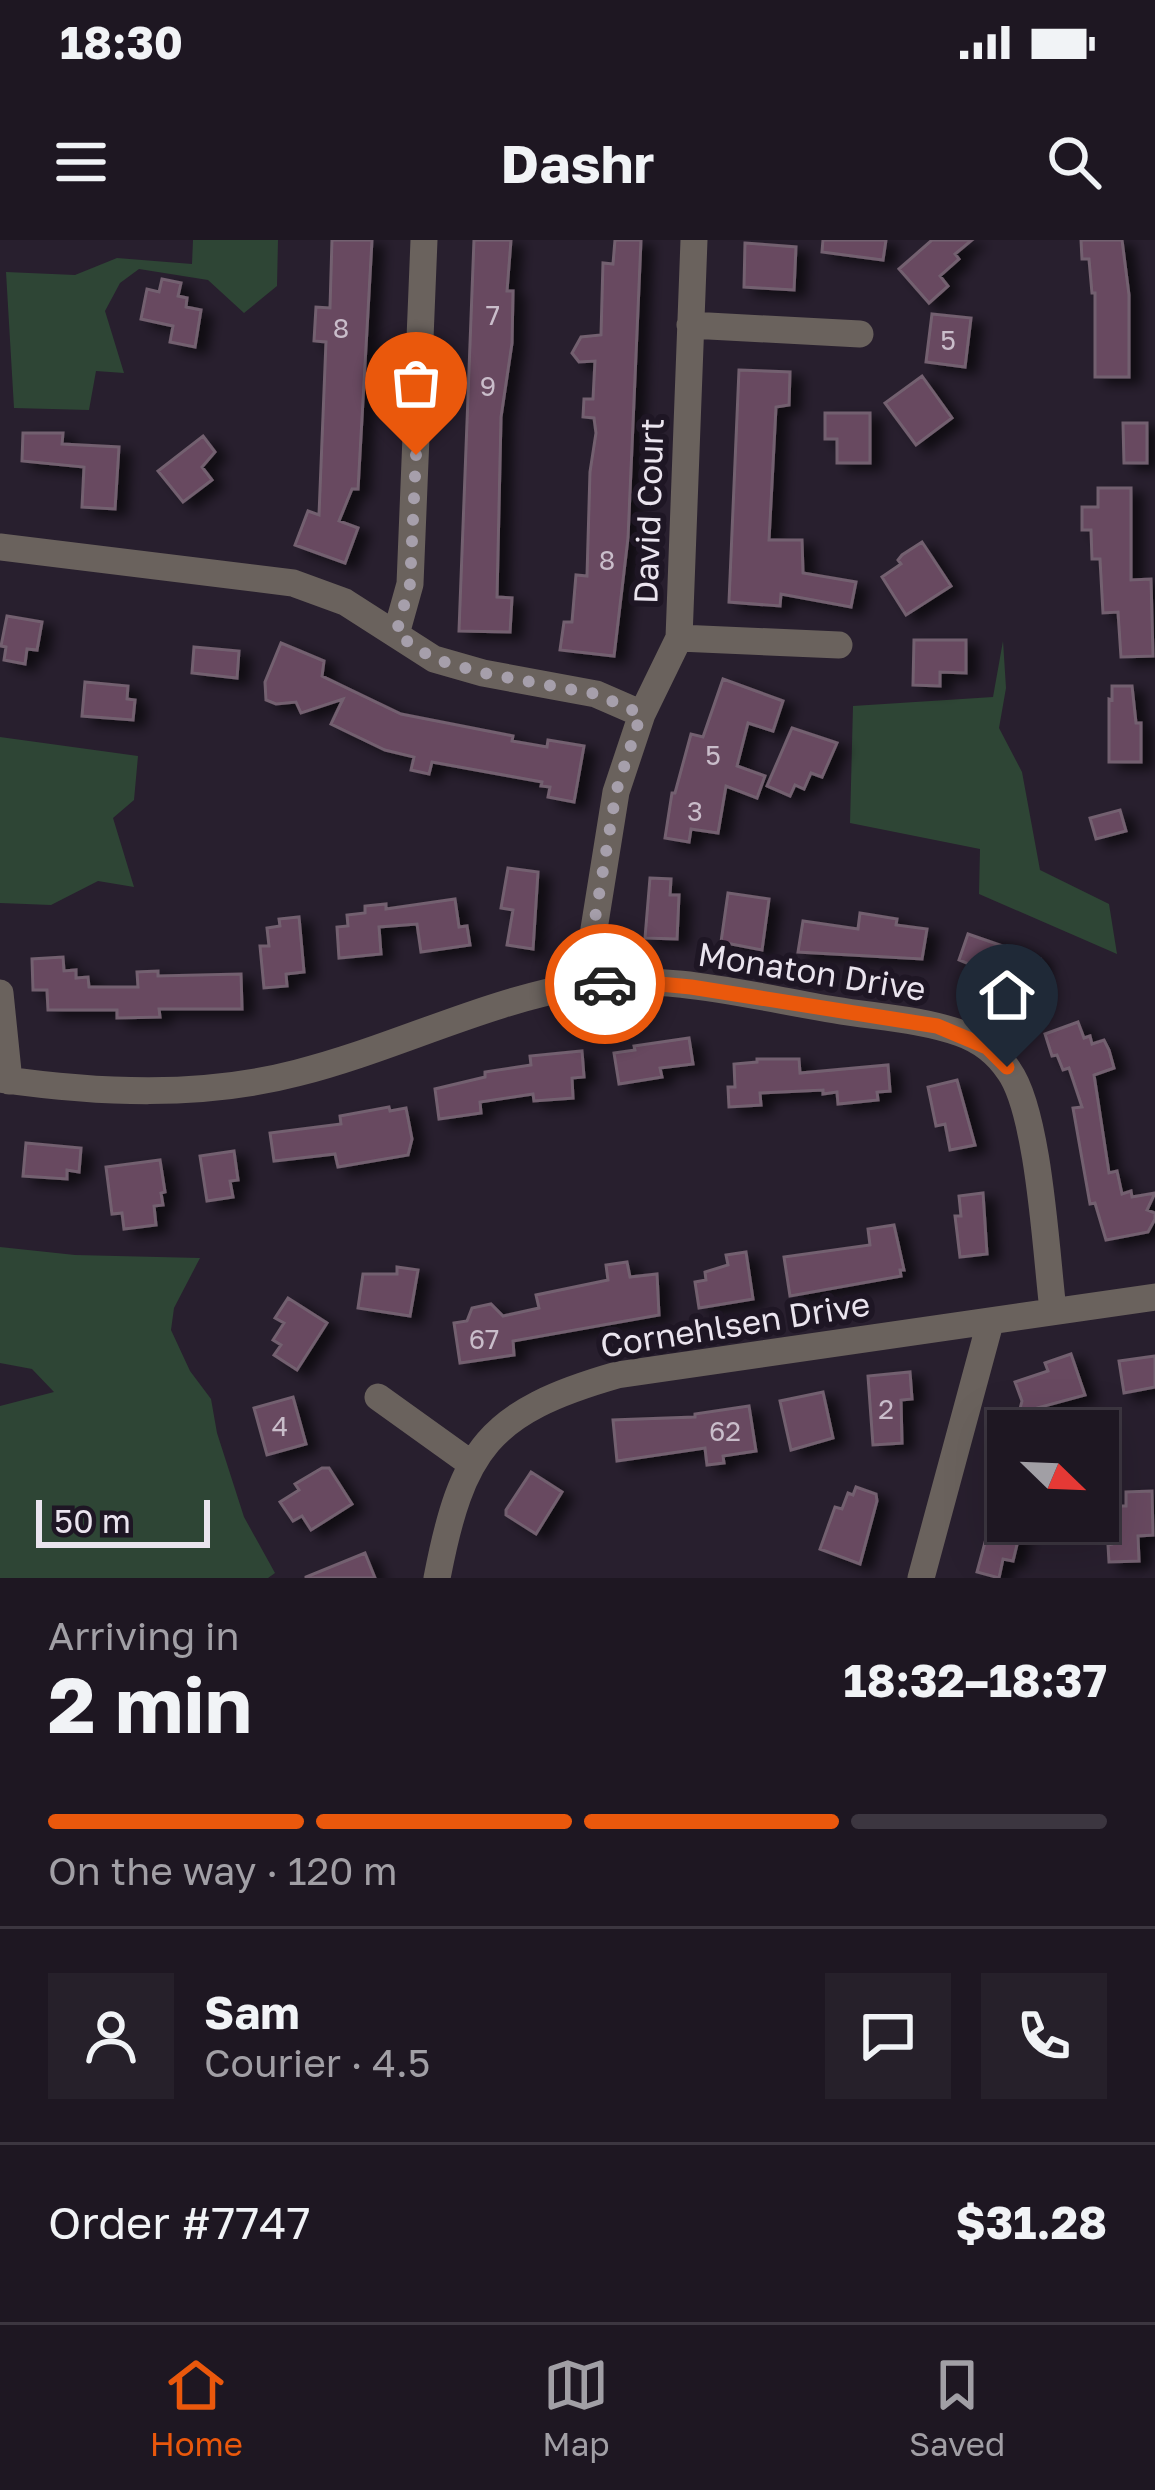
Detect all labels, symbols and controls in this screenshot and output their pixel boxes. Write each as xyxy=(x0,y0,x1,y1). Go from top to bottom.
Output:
text: 18:30 xyxy=(60,15,183,69)
icon: menu xyxy=(48,129,114,195)
icon: search xyxy=(1041,129,1107,195)
text: Dashr xyxy=(501,130,654,195)
house number: 7 xyxy=(486,299,500,331)
house number: 8 xyxy=(333,312,349,344)
house number: 5 xyxy=(940,324,956,356)
pin xyxy=(365,332,467,455)
icon: bag xyxy=(383,350,449,416)
house number: 9 xyxy=(480,370,496,402)
street label: David Court xyxy=(625,417,671,605)
house number: 8 xyxy=(599,544,615,576)
house number: 5 xyxy=(705,739,721,771)
house number: 3 xyxy=(687,795,703,827)
courier xyxy=(545,924,665,1044)
street label: Monaton Drive xyxy=(695,934,929,1008)
pin xyxy=(956,944,1058,1067)
icon: car xyxy=(572,951,638,1017)
icon: home xyxy=(974,962,1040,1028)
street label: Cornehlsen Drive xyxy=(597,1283,873,1365)
house number: 67 xyxy=(469,1323,499,1355)
house number: 2 xyxy=(878,1393,894,1425)
house number: 4 xyxy=(272,1410,288,1442)
north arrow xyxy=(987,1410,1119,1542)
map controls xyxy=(987,1410,1119,1542)
house number: 62 xyxy=(709,1415,741,1447)
scale bar xyxy=(36,1494,210,1547)
text: 50 m xyxy=(54,1501,131,1540)
text: Arriving in xyxy=(48,1612,239,1659)
text: 18:32–18:37 xyxy=(844,1653,1107,1707)
text: 2 min xyxy=(48,1657,252,1750)
text: On the way · 120 m xyxy=(48,1847,398,1894)
button: person xyxy=(48,1973,174,2099)
button: chat xyxy=(825,1973,951,2099)
button: phone xyxy=(981,1973,1107,2099)
text: Sam xyxy=(204,1985,300,2039)
text: Courier · 4.5 xyxy=(204,2039,430,2086)
text: Order #7747 xyxy=(48,2195,311,2249)
text: $31.28 xyxy=(956,2195,1107,2249)
tab: Home xyxy=(150,2352,243,2463)
tab: Map xyxy=(542,2352,610,2463)
tab: Saved xyxy=(909,2352,1005,2463)

